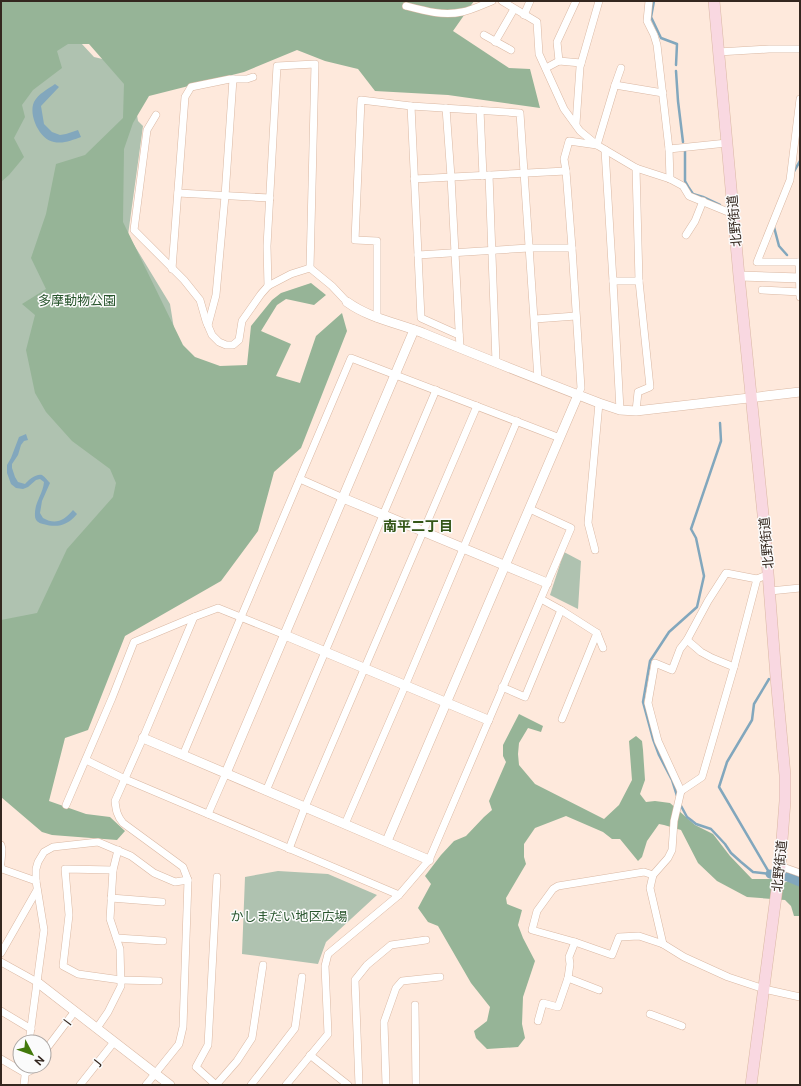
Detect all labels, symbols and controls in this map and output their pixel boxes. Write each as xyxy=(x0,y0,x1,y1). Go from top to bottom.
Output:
street label: 北野街道 xyxy=(725,194,744,248)
park label: 多摩動物公園 xyxy=(38,293,116,308)
street label: 北野街道 xyxy=(757,516,776,570)
district label: 南平二丁目 xyxy=(383,518,453,534)
street label: 北野街道 xyxy=(769,839,790,893)
park label: かしまだい地区広場 xyxy=(230,909,348,924)
street label: I xyxy=(60,1016,74,1028)
north arrow xyxy=(12,1034,52,1074)
text: N xyxy=(32,1053,47,1068)
street label: J xyxy=(90,1057,105,1070)

